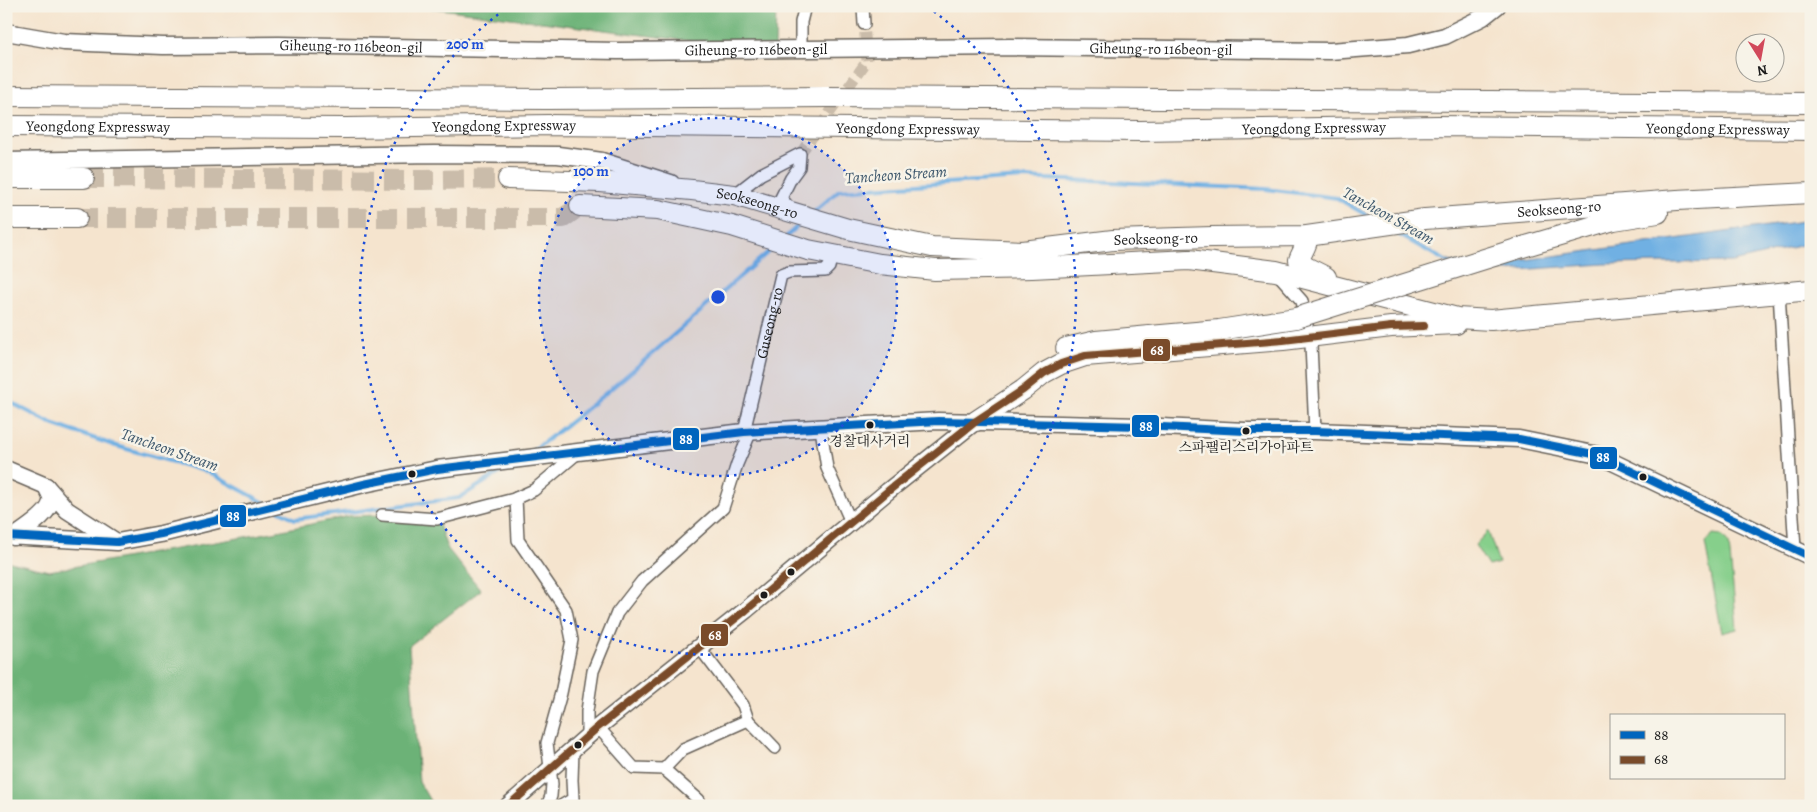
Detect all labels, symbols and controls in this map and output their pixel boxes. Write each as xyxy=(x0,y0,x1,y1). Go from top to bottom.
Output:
north arrow xyxy=(1734,32,1784,82)
text: 200 m xyxy=(446,34,484,54)
street label: Giheung-ro 116beon-gil xyxy=(279,35,423,58)
street label: Giheung-ro 116beon-gil xyxy=(1089,38,1233,60)
street label: Giheung-ro 116beon-gil xyxy=(685,39,828,60)
text: N xyxy=(1756,60,1769,81)
street label: Yeongdong Expressway xyxy=(431,115,576,137)
street label: Yeongdong Expressway xyxy=(25,116,170,137)
street label: Yeongdong Expressway xyxy=(1241,117,1386,139)
street label: Yeongdong Expressway xyxy=(835,118,980,139)
street label: Yeongdong Expressway xyxy=(1645,118,1790,140)
water label: Tancheon Stream xyxy=(844,160,948,190)
text: 100 m xyxy=(573,161,609,181)
water label: Tancheon Stream xyxy=(1339,182,1439,250)
street label: Seokseong-ro xyxy=(715,183,800,224)
street label: Seokseong-ro xyxy=(1516,196,1602,222)
street label: Seokseong-ro xyxy=(1113,227,1198,250)
street label: Guseong-ro xyxy=(752,285,788,361)
centre of rings xyxy=(709,288,727,306)
line badge: 68 xyxy=(1142,338,1171,362)
text: 68 xyxy=(1150,341,1164,360)
line badge: 88 xyxy=(1131,414,1160,438)
text: 88 xyxy=(1139,417,1153,436)
marker: 경찰대사거리 xyxy=(865,420,875,430)
water label: Tancheon Stream xyxy=(118,423,222,477)
marker: 스파팰리스리가아파트 xyxy=(1241,426,1251,436)
line badge: 88 xyxy=(672,427,700,451)
text: 88 xyxy=(679,430,693,449)
place label: 경찰대사거리 xyxy=(829,432,911,451)
place label: 스파팰리스리가아파트 xyxy=(1178,438,1314,457)
line badge: 88 xyxy=(1589,446,1618,470)
text: 88 xyxy=(1596,448,1610,467)
unlabelled marker xyxy=(407,469,417,479)
unlabelled marker xyxy=(1638,472,1648,482)
line badge: 88 xyxy=(219,504,247,528)
text: 88 xyxy=(226,507,240,526)
unlabelled marker xyxy=(786,567,796,577)
unlabelled marker xyxy=(759,590,769,600)
line badge: 68 xyxy=(700,623,729,647)
text: 68 xyxy=(708,626,722,645)
legend xyxy=(1610,714,1784,780)
text: 88 xyxy=(1654,725,1669,745)
unlabelled marker xyxy=(573,740,583,750)
text: 68 xyxy=(1654,749,1668,769)

